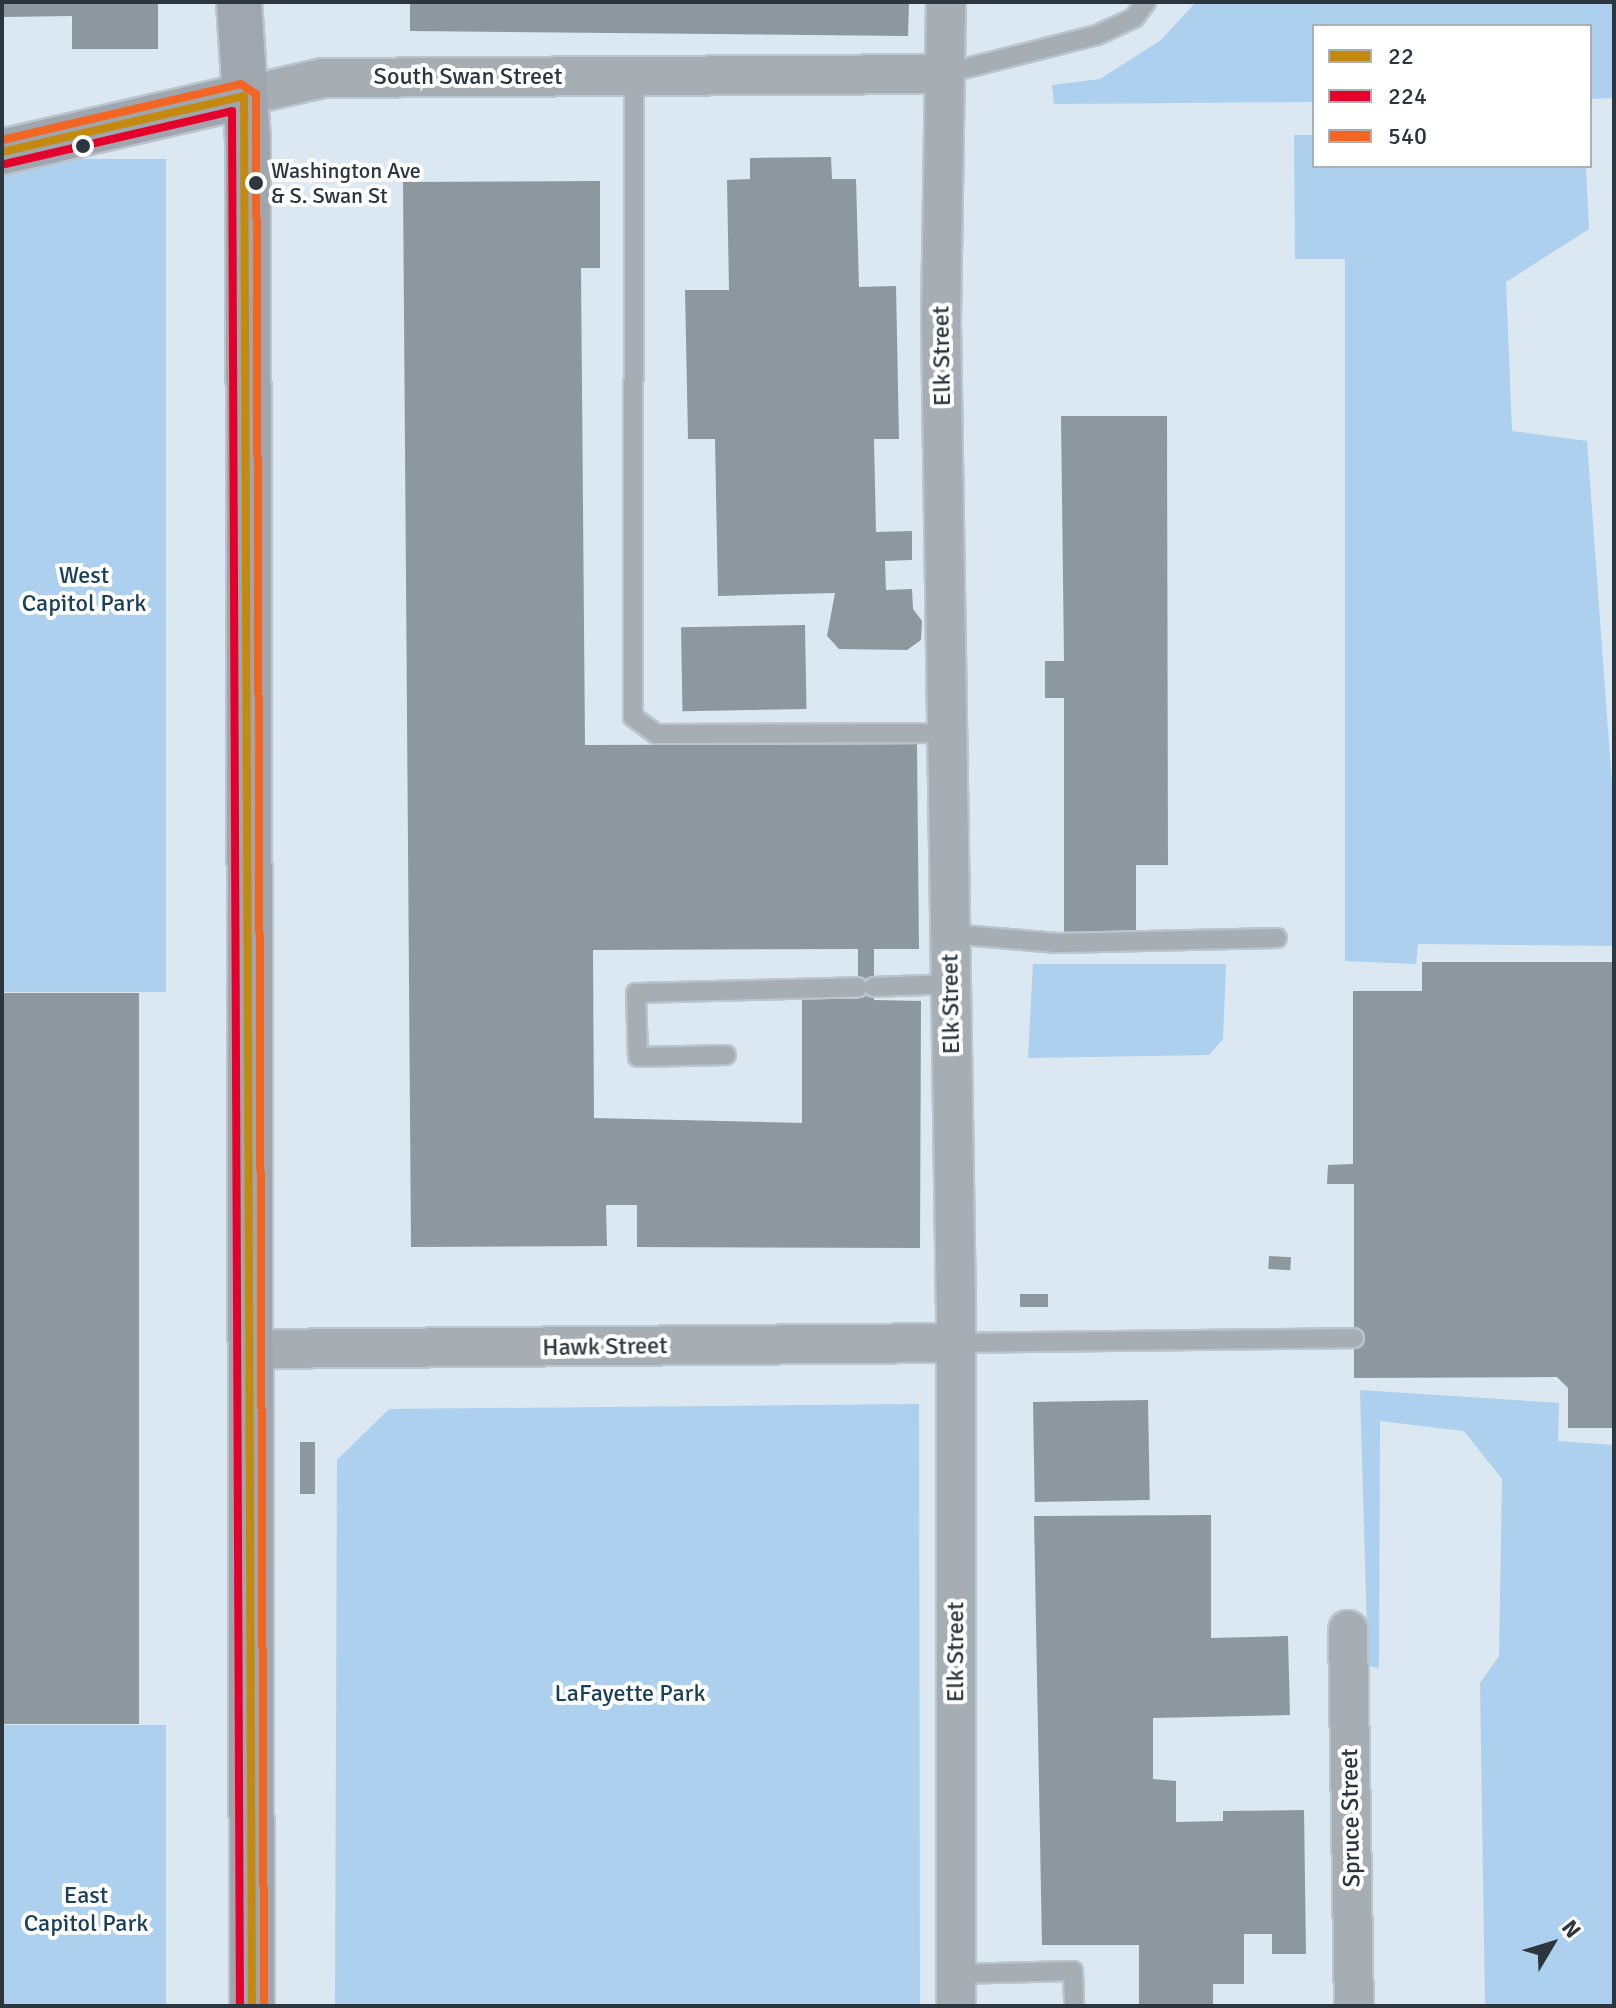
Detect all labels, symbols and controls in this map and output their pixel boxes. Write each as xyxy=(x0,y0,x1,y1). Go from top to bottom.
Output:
legend xyxy=(1312,24,1592,168)
text: 22 xyxy=(1388,41,1414,71)
street label: South Swan Street xyxy=(374,63,562,91)
text: 224 xyxy=(1388,81,1427,111)
text: 540 xyxy=(1388,121,1427,151)
unlabelled marker xyxy=(75,138,91,154)
place label: Washington Ave & S. Swan St xyxy=(271,157,421,208)
marker: Washington Ave & S. Swan St xyxy=(248,175,264,191)
street label: Elk Street xyxy=(927,306,957,406)
park label: West Capitol Park xyxy=(22,562,146,618)
street label: Elk Street xyxy=(936,954,966,1054)
street label: Hawk Street xyxy=(542,1332,668,1362)
street label: Elk Street xyxy=(942,1602,970,1702)
park label: LaFayette Park xyxy=(555,1680,705,1708)
street label: Spruce Street xyxy=(1335,1748,1367,1888)
park label: East Capitol Park xyxy=(24,1882,148,1938)
north arrow xyxy=(1512,1904,1592,1984)
text: N xyxy=(1556,1915,1587,1943)

